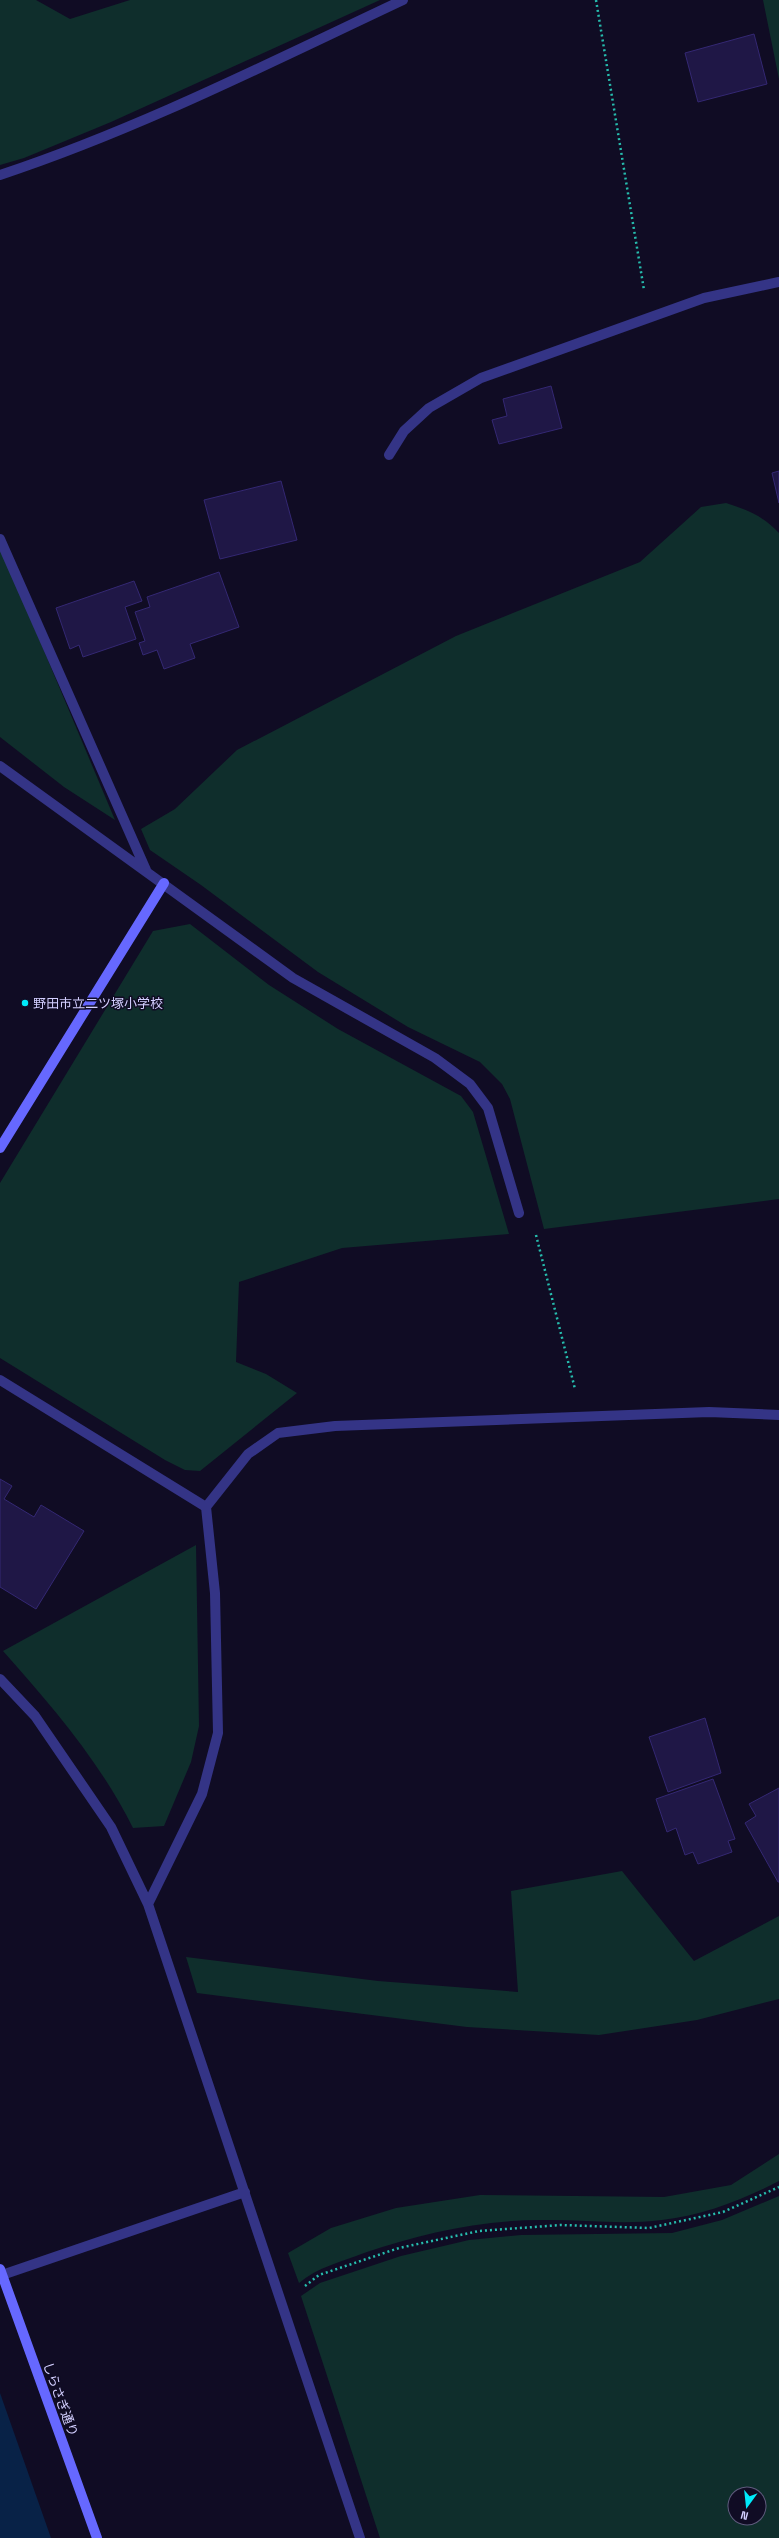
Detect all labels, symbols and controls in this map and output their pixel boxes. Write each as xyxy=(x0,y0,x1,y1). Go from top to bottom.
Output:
place label: 野田市立二ツ塚小学校 xyxy=(33,995,163,1012)
marker: 野田市立二ツ塚小学校 xyxy=(20,998,30,1008)
street label: しらさぎ通り xyxy=(39,2360,82,2439)
north arrow xyxy=(727,2486,767,2526)
text: N xyxy=(739,2508,750,2523)

